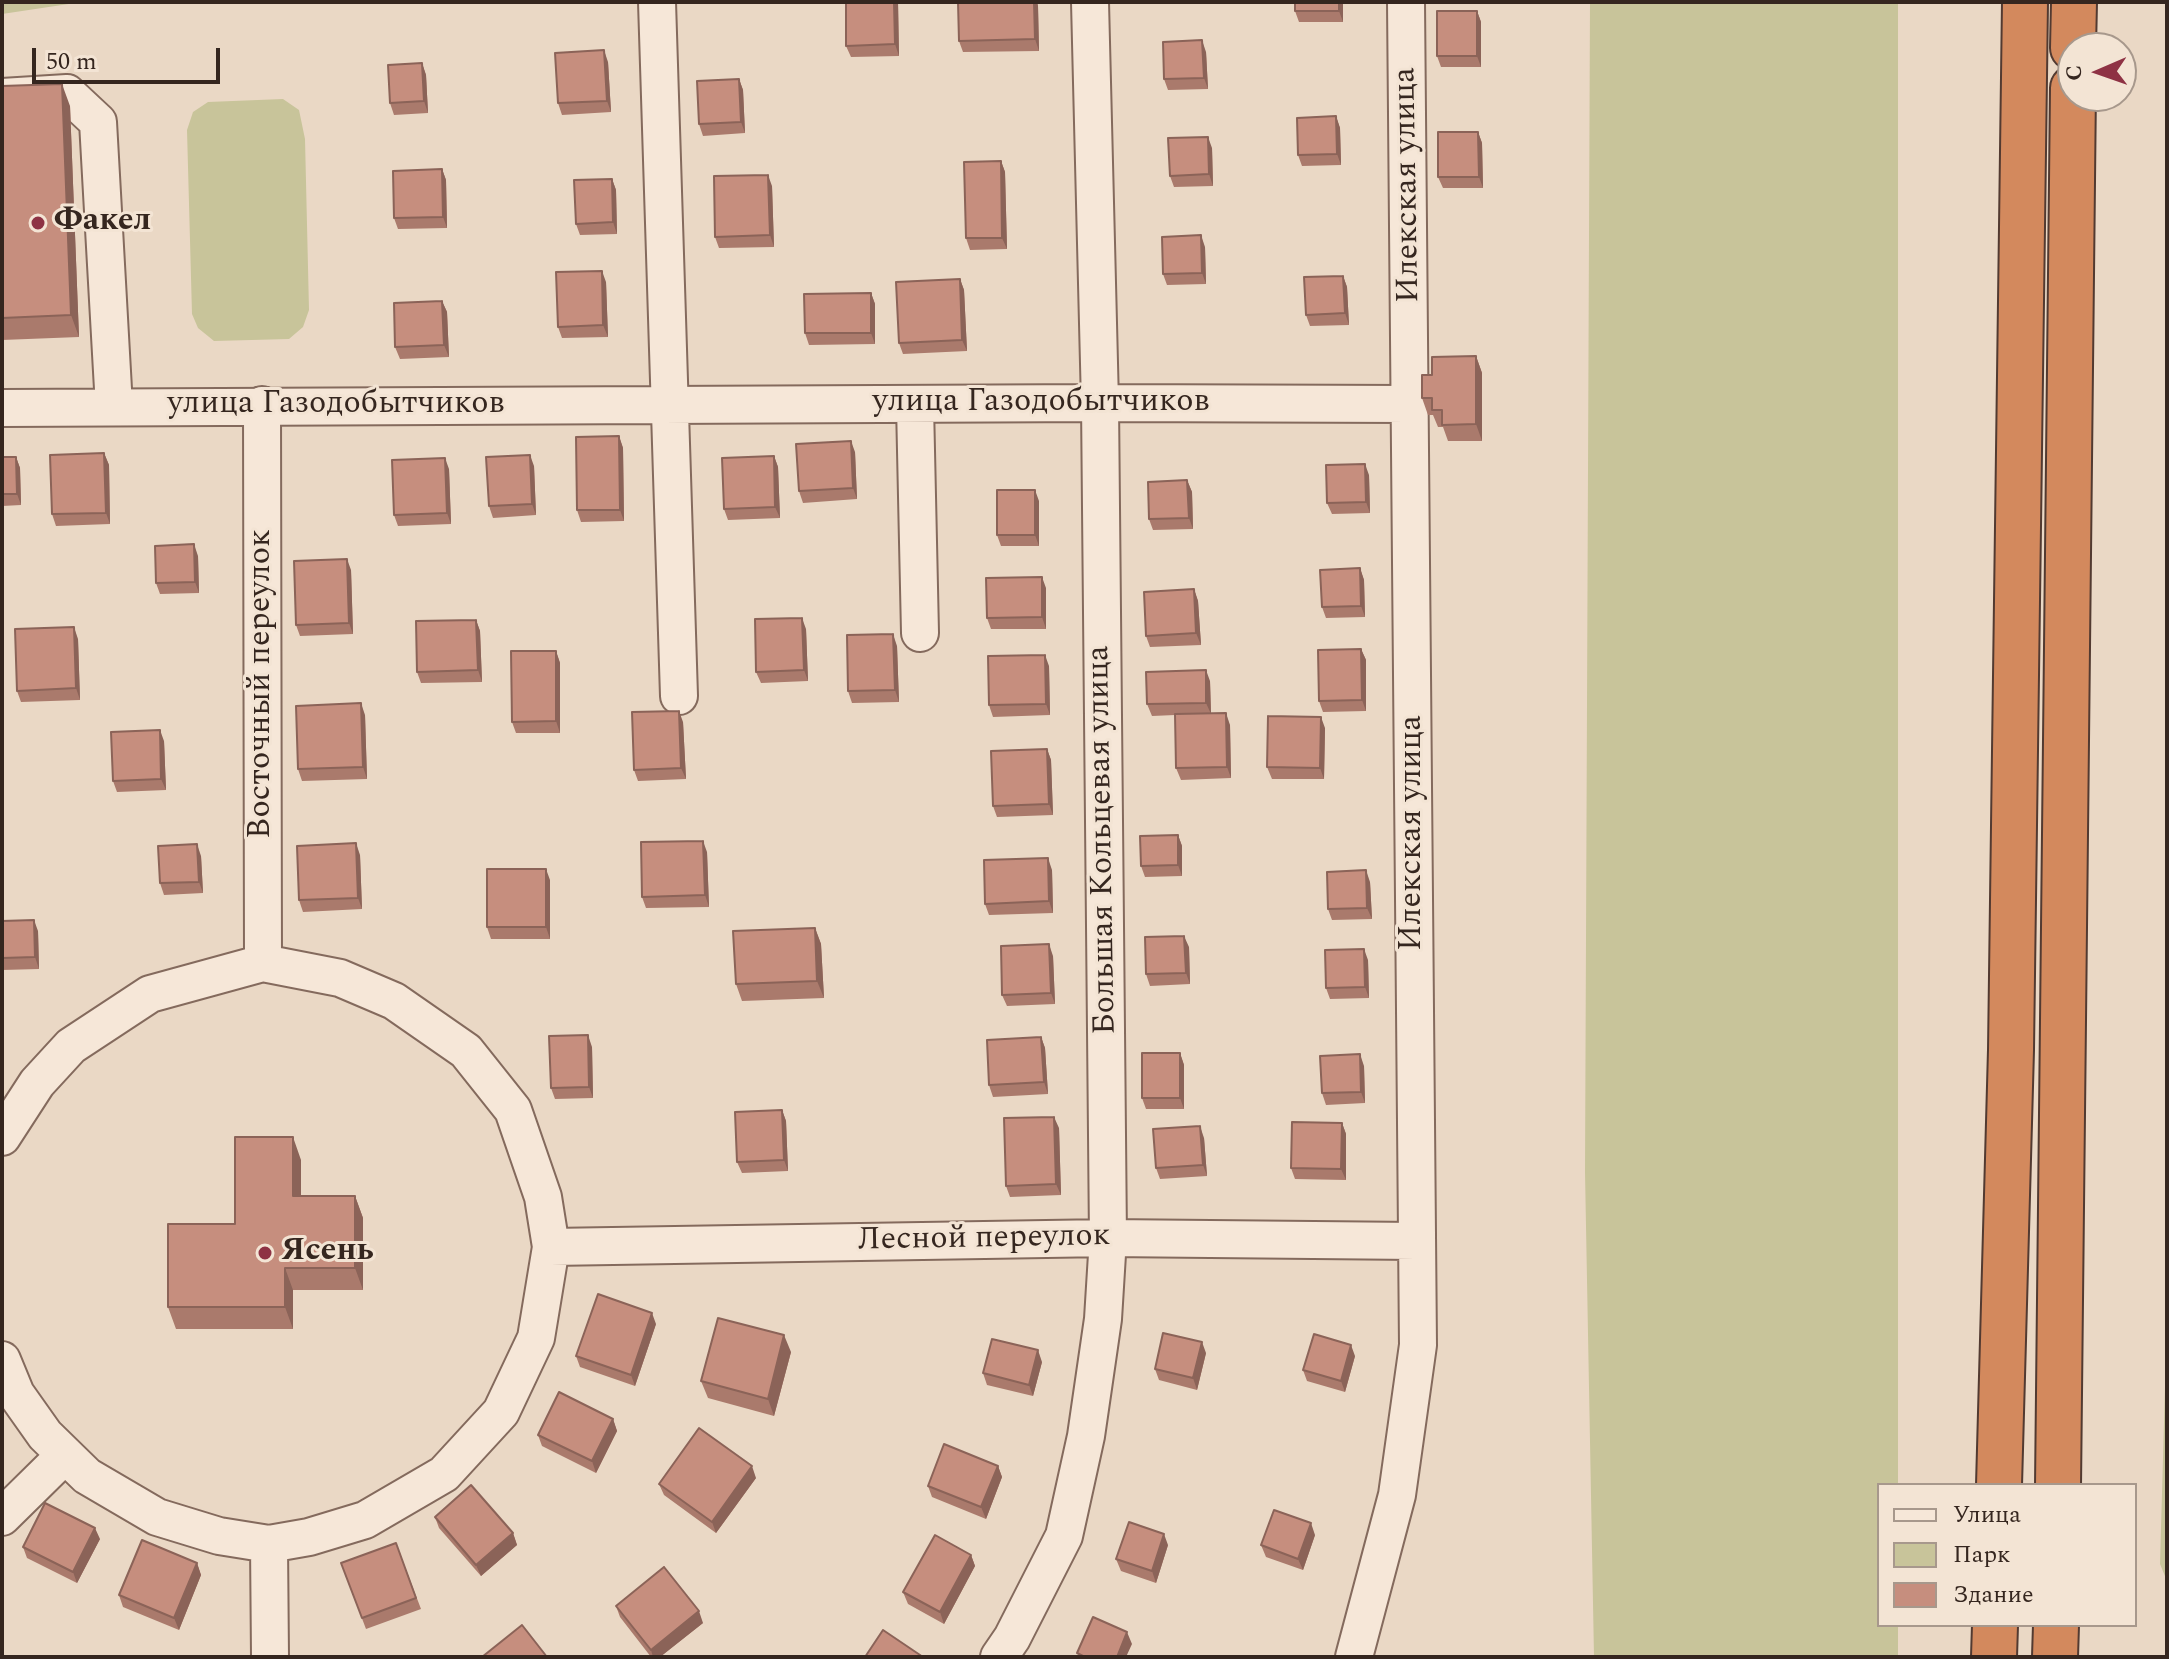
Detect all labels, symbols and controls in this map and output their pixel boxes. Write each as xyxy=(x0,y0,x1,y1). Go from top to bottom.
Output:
scale bar xyxy=(36,32,224,82)
north arrow xyxy=(2057,32,2137,112)
text: 50 m xyxy=(46,44,97,80)
text: С xyxy=(2058,64,2091,81)
street label: Илекская улица xyxy=(1388,67,1430,303)
place label: Факел xyxy=(54,204,151,242)
marker: Факел xyxy=(29,214,47,232)
street label: улица Газодобытчиков xyxy=(872,385,1210,423)
street label: улица Газодобытчиков xyxy=(167,387,505,425)
street label: Восточный переулок xyxy=(244,529,282,839)
street label: Большая Кольцевая улица xyxy=(1081,645,1127,1035)
street label: Илекская улица xyxy=(1395,715,1433,951)
street label: Лесной переулок xyxy=(857,1219,1111,1261)
place label: Ясень xyxy=(281,1234,374,1272)
marker: Ясень xyxy=(256,1244,274,1262)
legend xyxy=(1877,1483,2137,1627)
text: Улица xyxy=(1953,1497,2021,1533)
text: Парк xyxy=(1953,1537,2010,1573)
text: Здание xyxy=(1953,1577,2034,1613)

